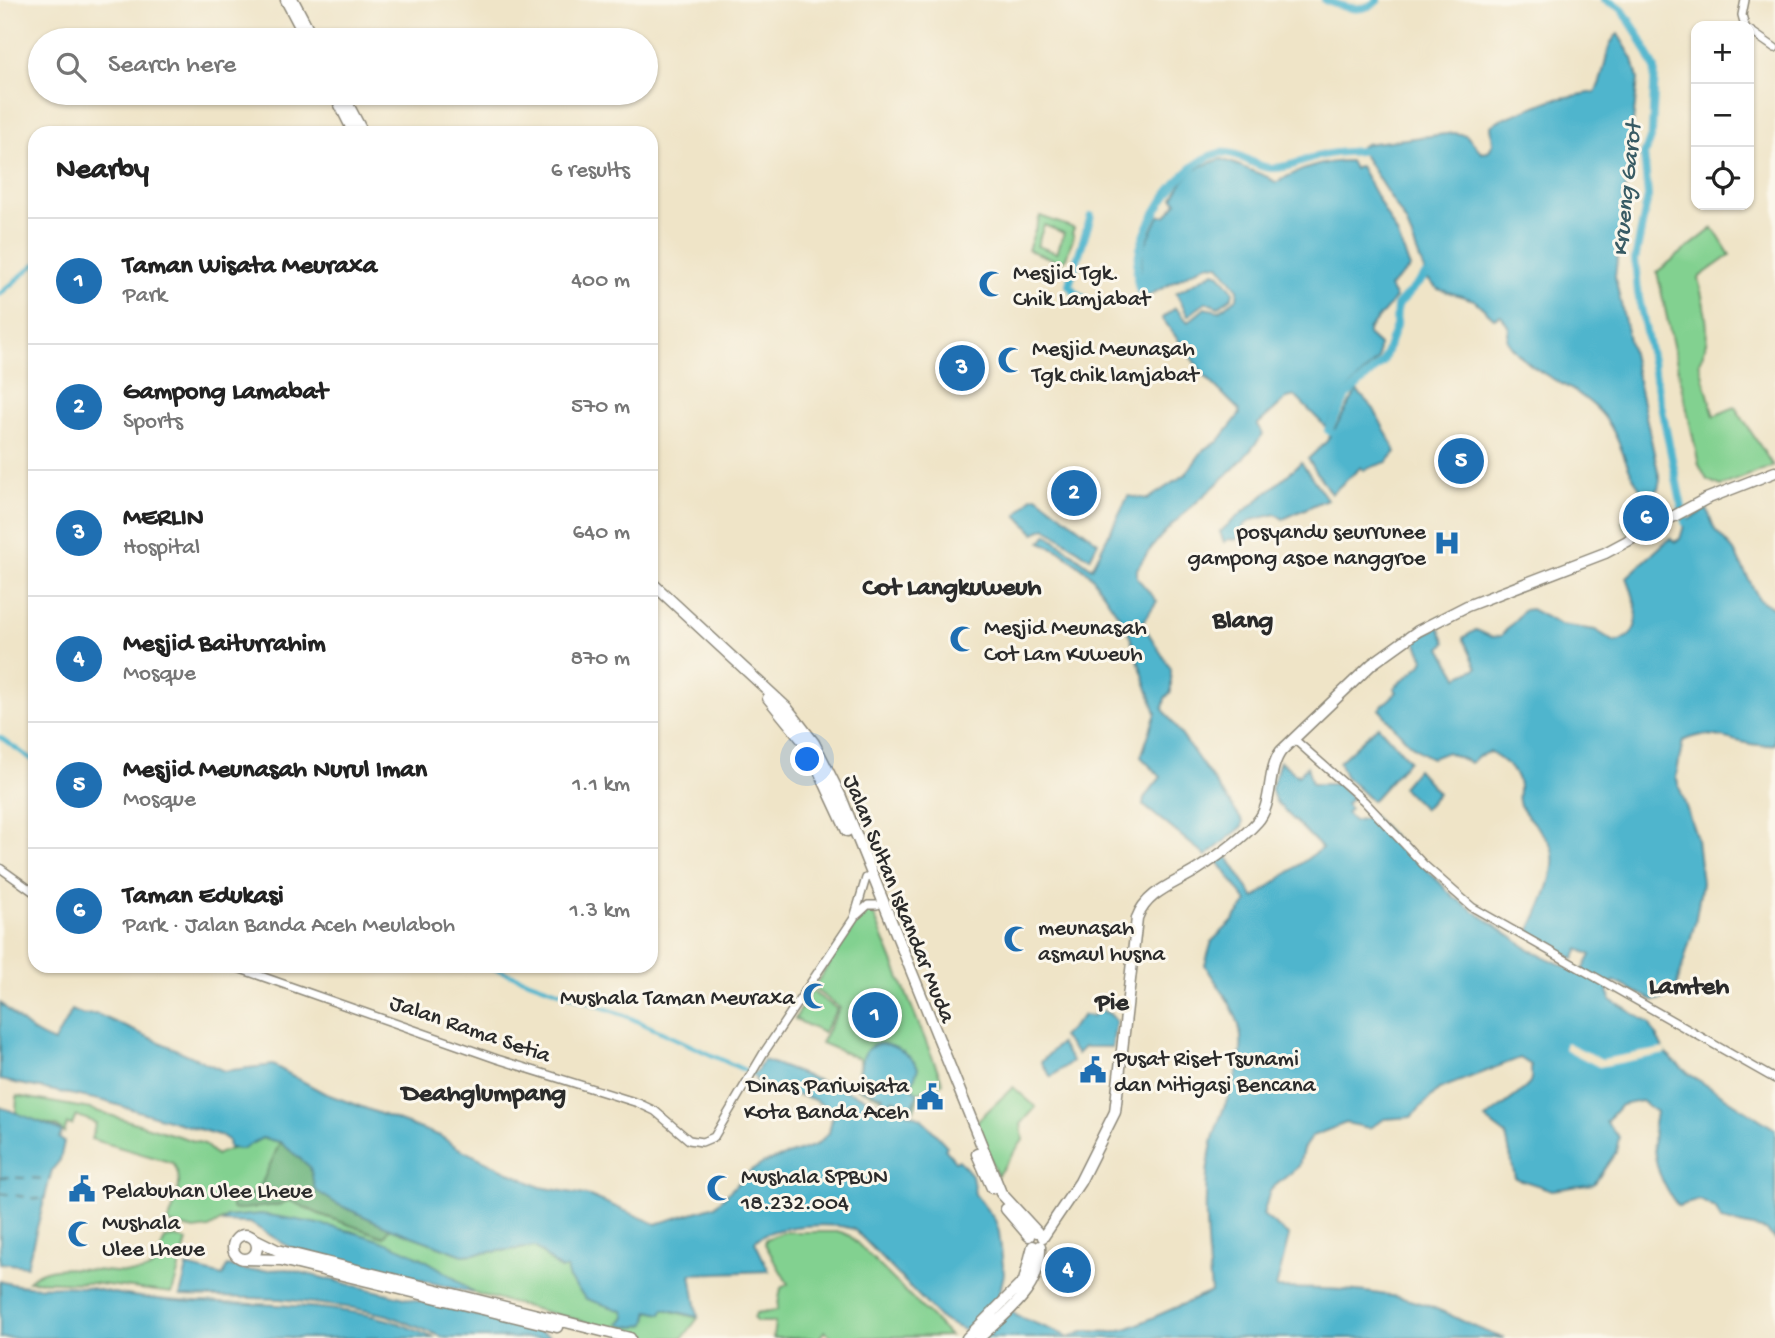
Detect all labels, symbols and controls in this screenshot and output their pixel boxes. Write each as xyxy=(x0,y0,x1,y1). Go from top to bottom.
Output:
map controls xyxy=(1691,21,1754,210)
button: + xyxy=(1691,21,1754,84)
search box xyxy=(28,28,658,105)
icon: search xyxy=(52,48,90,86)
text: Search here xyxy=(108,51,236,82)
button: − xyxy=(1691,84,1754,147)
water label: Krueng Garot xyxy=(1607,116,1650,258)
button: locate xyxy=(1691,147,1754,210)
text: Nearby xyxy=(56,154,149,189)
text: 6 results xyxy=(551,158,630,185)
text: Taman Wisata Meuraxa xyxy=(123,252,377,283)
place label: Mesjid Tgk. Chik Lamjabat xyxy=(1013,261,1151,314)
text: 1 xyxy=(74,268,84,295)
text: 400 m xyxy=(571,268,630,295)
mosque icon: Mesjid Tgk. Chik Lamjabat xyxy=(977,269,1007,299)
text: Park xyxy=(123,283,167,310)
place label: Mesjid Meunasah Tgk chik lamjabat xyxy=(1030,337,1200,390)
pin: 3 xyxy=(939,342,985,394)
mosque icon: Mesjid Meunasah Tgk chik lamjabat xyxy=(996,345,1026,375)
text: Gampong Lamabat xyxy=(123,378,328,409)
text: 2 xyxy=(73,394,85,421)
text: 570 m xyxy=(571,394,630,421)
text: Sports xyxy=(123,409,183,436)
pin: 5 xyxy=(1438,435,1484,487)
pin: 2 xyxy=(1051,467,1097,519)
pin: 6 xyxy=(1623,492,1669,544)
text: MERLIN xyxy=(123,504,204,535)
text: 3 xyxy=(73,520,85,547)
text: 640 m xyxy=(573,520,630,547)
place label: posyandu seurrunee gampong asoe nanggroe xyxy=(1188,520,1427,573)
hospital icon: posyandu seurrunee gampong asoe nanggroe xyxy=(1432,528,1462,558)
text: Hospital xyxy=(123,535,200,562)
district label: Cot Langkuweuh xyxy=(863,574,1042,605)
district label: Blang xyxy=(1212,607,1274,638)
place label: Mesjid Meunasah Cot Lam Kuweuh xyxy=(984,616,1147,669)
mosque icon: Mesjid Meunasah Cot Lam Kuweuh xyxy=(948,624,978,654)
text: Mesjid Baiturrahim xyxy=(123,630,326,661)
text: 4 xyxy=(74,646,84,673)
text: 870 m xyxy=(571,646,630,673)
text: Mosque xyxy=(123,661,196,688)
your location xyxy=(790,742,824,776)
text: Mesjid Meunasah Nurul Iman xyxy=(123,756,427,787)
street label: Jalan Sultan Iskandar Muda xyxy=(836,771,960,1028)
text: 5 xyxy=(73,772,85,799)
text: 1.1 km xyxy=(572,772,630,799)
text: Mosque xyxy=(123,787,196,814)
text: Taman Edukasi xyxy=(123,882,284,913)
text: 6 xyxy=(73,898,85,925)
text: 1.3 km xyxy=(570,898,630,925)
text: Park · Jalan Banda Aceh Meulaboh xyxy=(123,913,455,940)
place label: meunasah asmaul husna xyxy=(1038,916,1166,969)
mosque icon: meunasah asmaul husna xyxy=(1002,924,1032,954)
district label: Lamteh xyxy=(1649,973,1729,1004)
mosque icon: Mushala Taman Meuraxa xyxy=(801,981,831,1011)
place label: Mushala Taman Meuraxa xyxy=(560,986,796,1013)
pin: 1 xyxy=(852,989,898,1041)
district label: Pie xyxy=(1093,989,1130,1020)
street label: Jalan Rama Setia xyxy=(386,990,555,1071)
place label: Pusat Riset Tsunami dan Mitigasi Bencana xyxy=(1113,1047,1317,1100)
public building icon: Pusat Riset Tsunami dan Mitigasi Bencana xyxy=(1078,1055,1108,1085)
place label: Dinas Pariwisata Kota Banda Aceh xyxy=(744,1074,910,1127)
district label: Deahglumpang xyxy=(400,1080,566,1111)
public building icon: Dinas Pariwisata Kota Banda Aceh xyxy=(915,1082,945,1112)
place label: Mushala SPBUN 18.232.004 xyxy=(740,1165,888,1218)
mosque icon: Mushala SPBUN 18.232.004 xyxy=(705,1173,735,1203)
public building icon: Pelabuhan Ulee Lheue xyxy=(67,1174,97,1204)
place label: Pelabuhan Ulee Lheue xyxy=(102,1179,314,1206)
place label: Mushala Ulee Lheue xyxy=(102,1211,206,1264)
mosque icon: Mushala Ulee Lheue xyxy=(66,1219,96,1249)
pin: 4 xyxy=(1045,1244,1091,1296)

